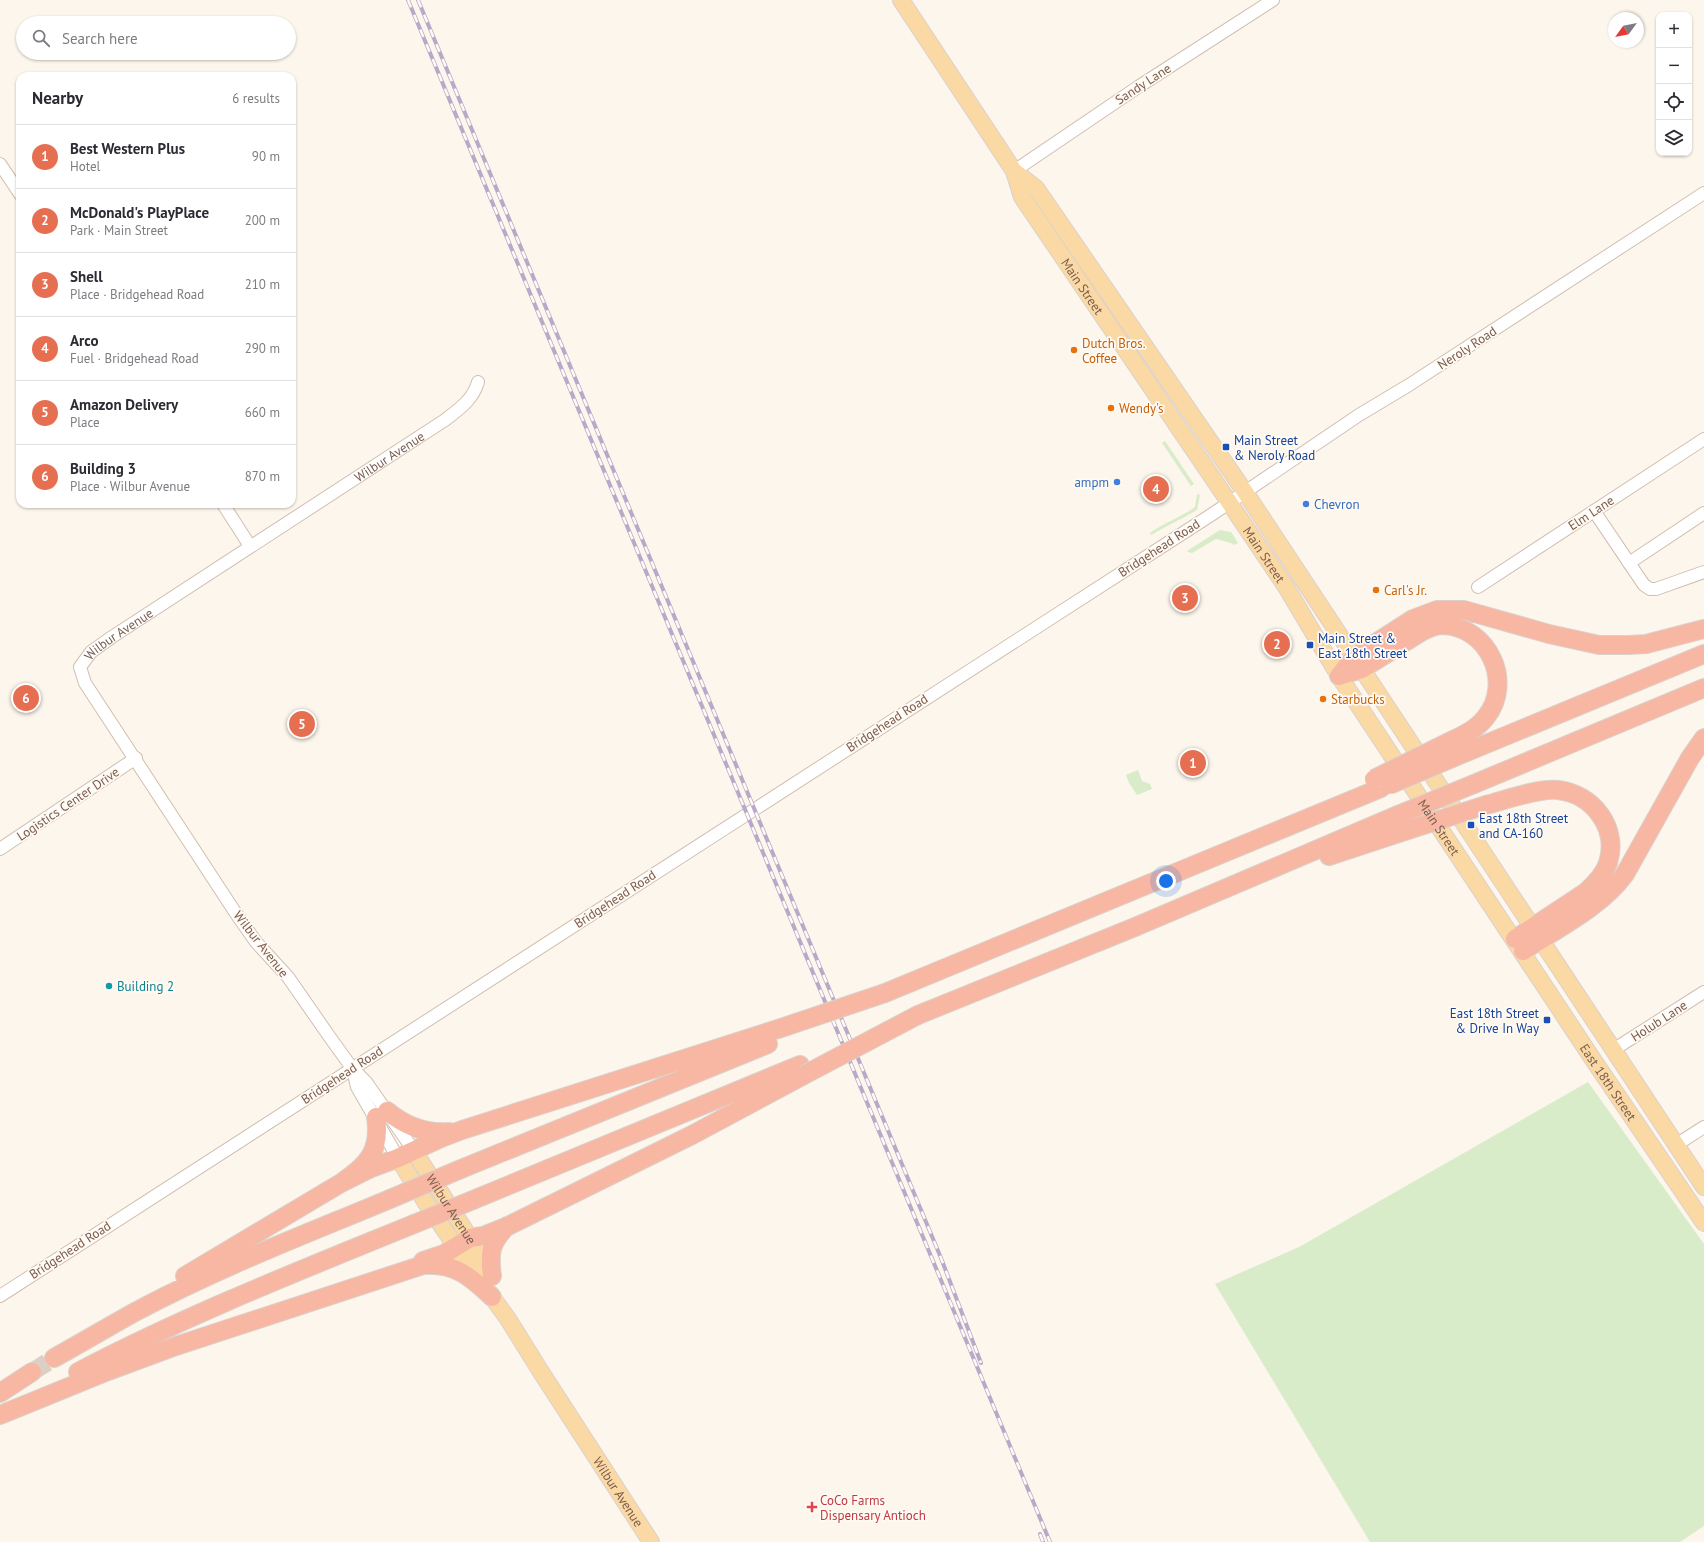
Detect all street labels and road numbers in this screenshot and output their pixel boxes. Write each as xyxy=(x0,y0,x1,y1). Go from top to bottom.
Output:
street label: Sandy Lane xyxy=(1112,60,1174,108)
street label: Main Street xyxy=(1058,255,1108,318)
street label: Neroly Road xyxy=(1434,323,1500,373)
street label: Wilbur Avenue xyxy=(351,427,427,485)
street label: Elm Lane xyxy=(1565,492,1617,534)
street label: Bridgehead Road xyxy=(1115,515,1203,581)
street label: Main Street xyxy=(1239,523,1289,586)
street label: Wilbur Avenue xyxy=(80,604,156,663)
street label: Bridgehead Road xyxy=(843,690,931,756)
street label: Logistics Center Drive xyxy=(13,763,123,845)
street label: Main Street xyxy=(1414,796,1464,859)
street label: Bridgehead Road xyxy=(571,866,659,932)
street label: Wilbur Avenue xyxy=(230,907,292,981)
street label: Holub Lane xyxy=(1628,997,1690,1045)
street label: East 18th Street xyxy=(1576,1040,1641,1124)
street label: Bridgehead Road xyxy=(298,1042,386,1108)
street label: Wilbur Avenue xyxy=(422,1171,480,1247)
street label: Bridgehead Road xyxy=(26,1217,114,1283)
street label: Wilbur Avenue xyxy=(589,1453,647,1530)

